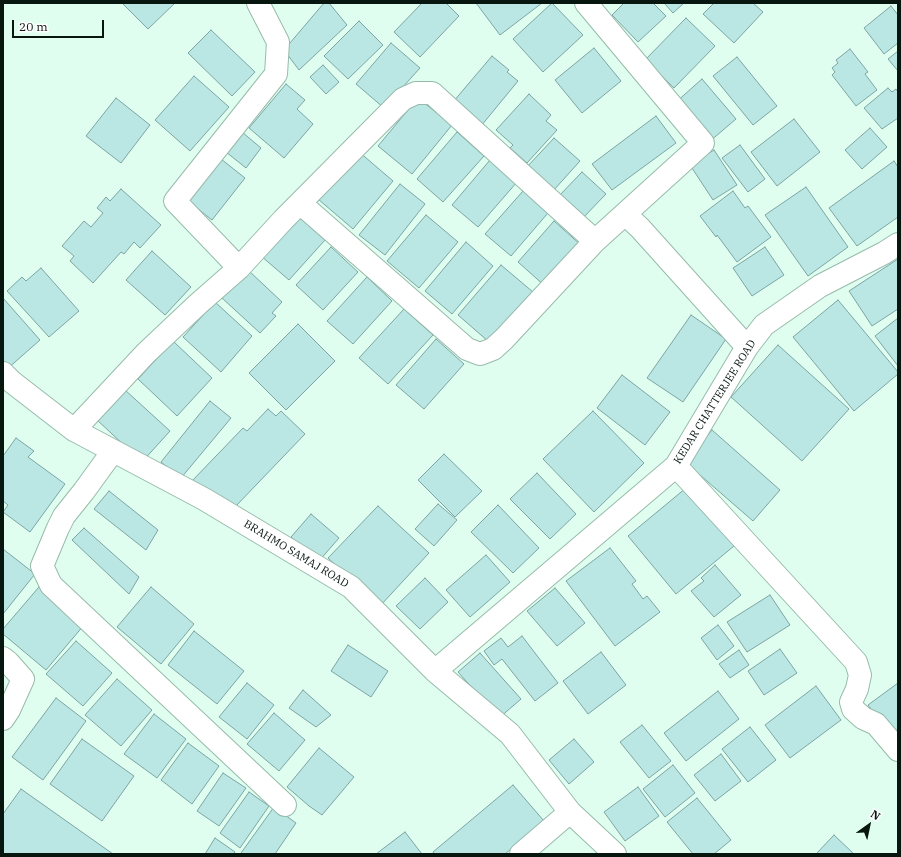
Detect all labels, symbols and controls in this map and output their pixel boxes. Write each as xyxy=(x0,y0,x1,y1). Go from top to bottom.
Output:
scale bar xyxy=(14,12,106,38)
text: 20 m xyxy=(19,19,48,34)
street label: KEDAR CHATTERJEE ROAD xyxy=(671,338,759,466)
street label: BRAHMO SAMAJ ROAD xyxy=(241,517,351,591)
north arrow xyxy=(849,805,889,845)
text: N xyxy=(868,807,883,823)

